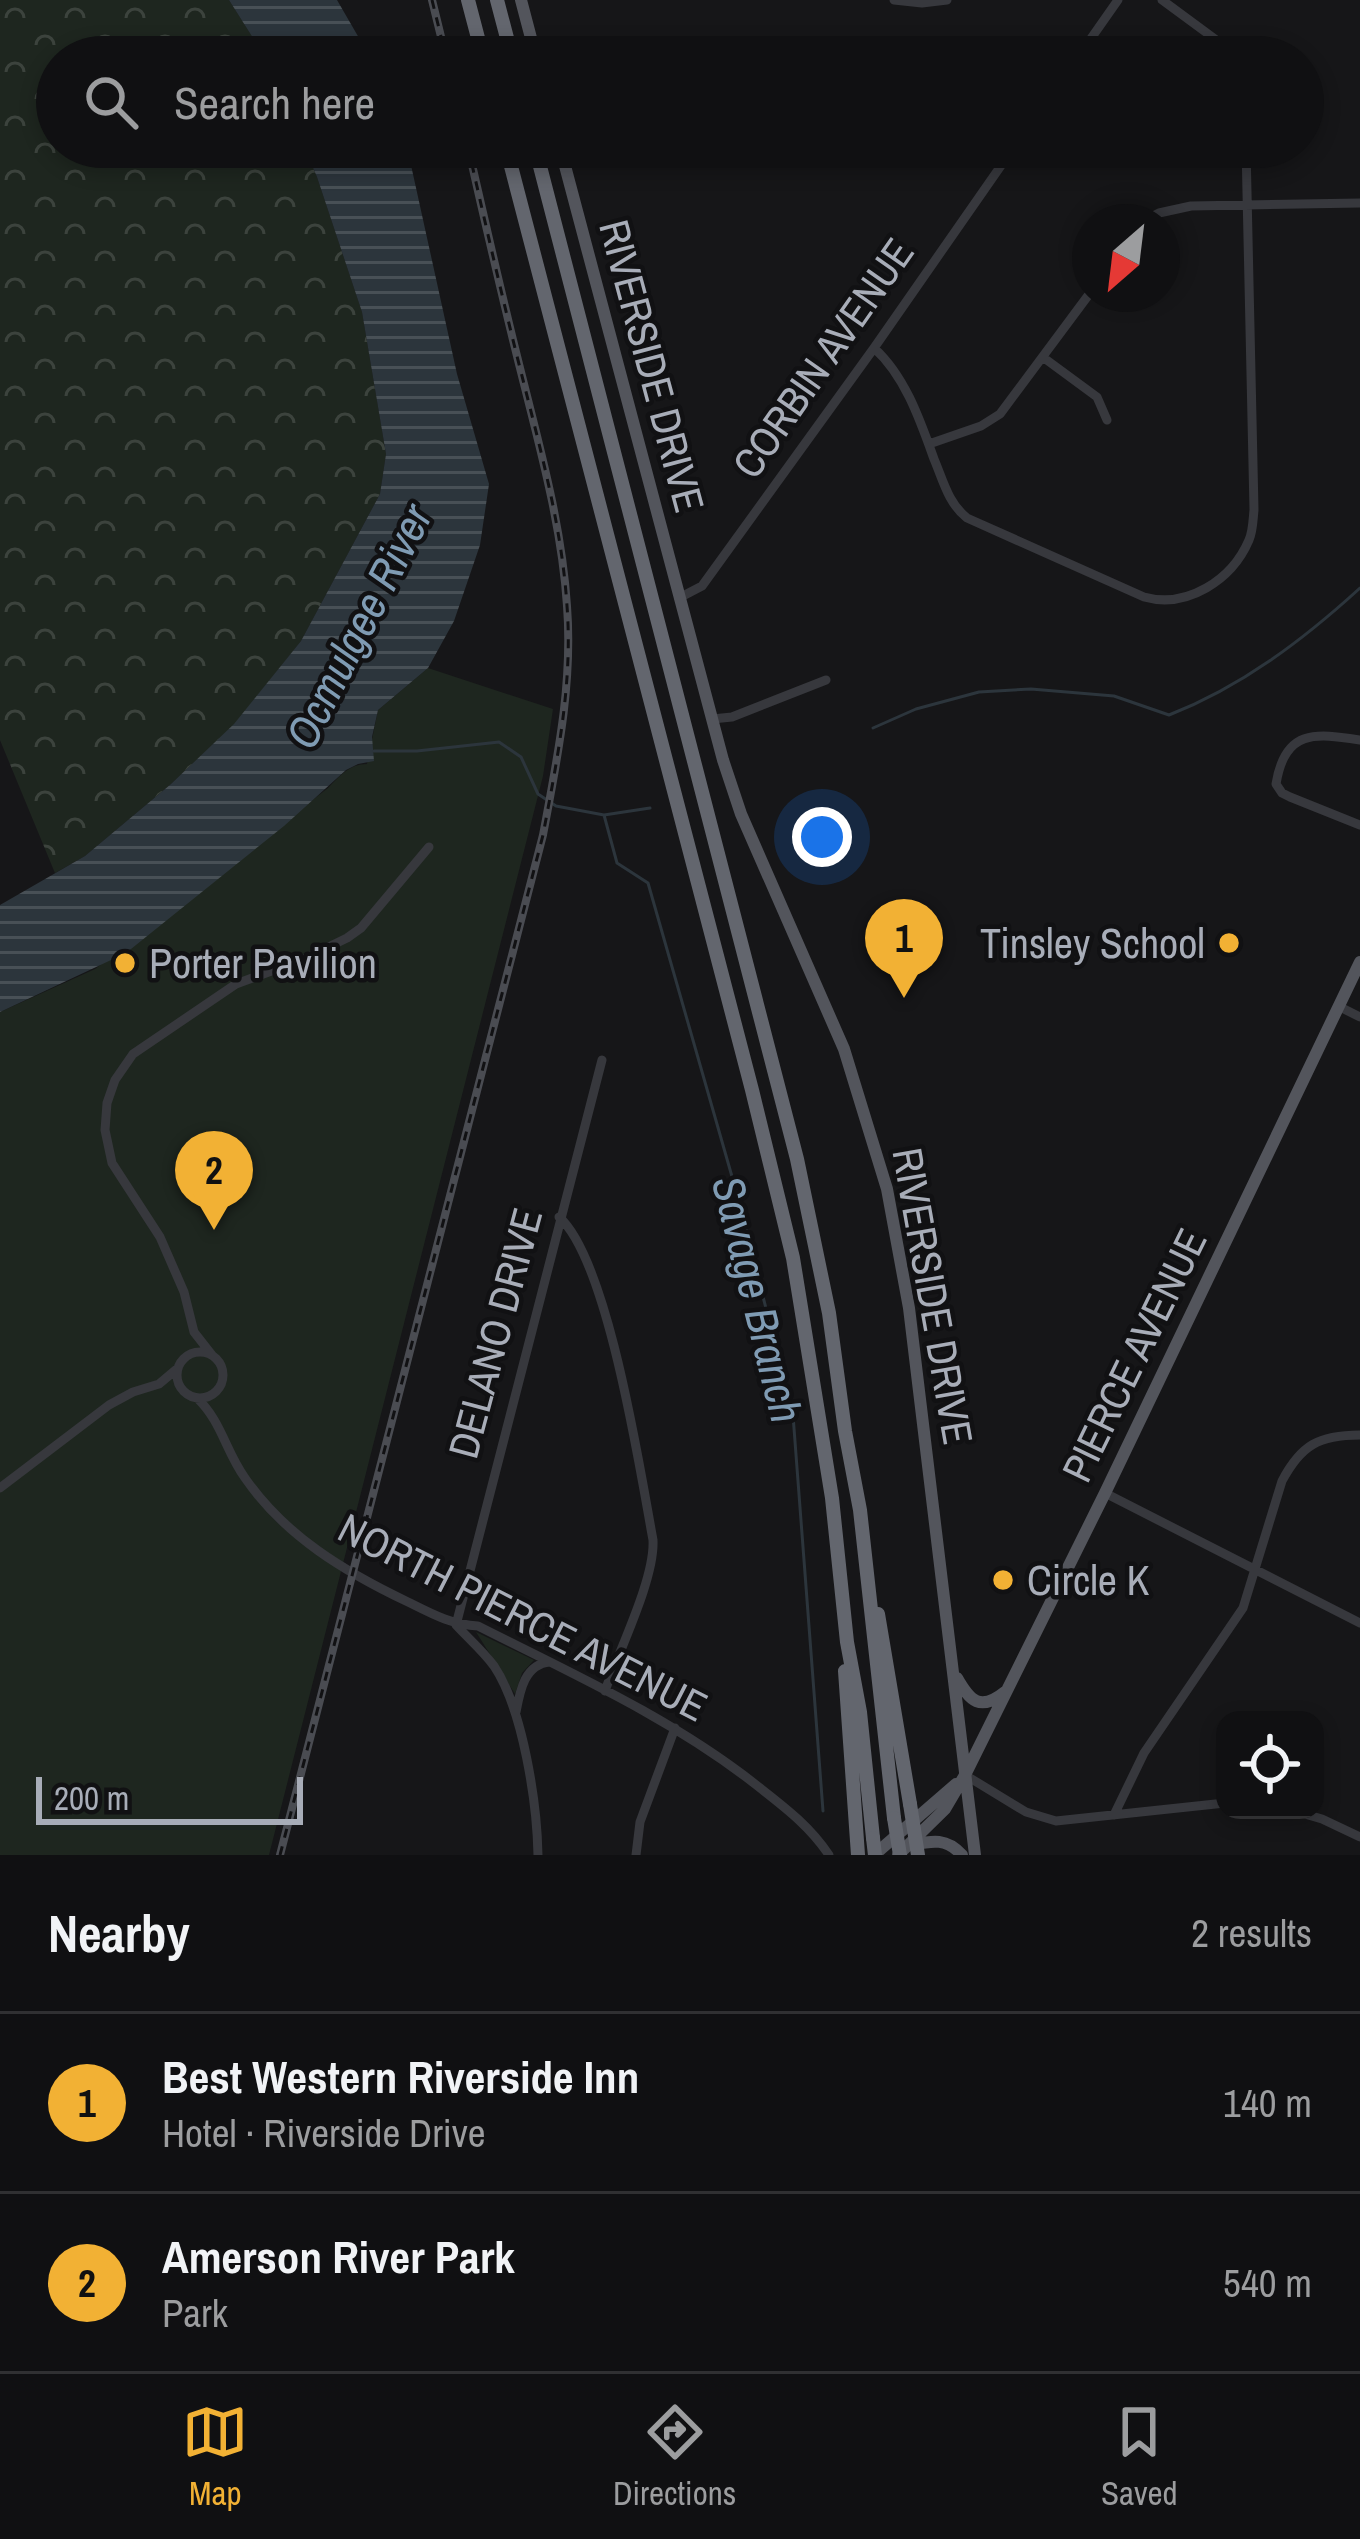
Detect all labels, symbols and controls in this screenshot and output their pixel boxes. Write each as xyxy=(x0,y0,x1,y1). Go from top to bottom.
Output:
search box xyxy=(36,36,1324,168)
icon: search xyxy=(78,69,144,135)
text: Search here xyxy=(174,72,375,133)
north arrow xyxy=(1072,204,1180,312)
street label: RIVERSIDE DRIVE xyxy=(586,214,718,518)
street label: CORBIN AVENUE xyxy=(720,227,926,489)
water label: Ocmulgee River xyxy=(270,492,446,759)
your location xyxy=(792,807,852,867)
pin: 1 xyxy=(865,899,943,998)
place label: Tinsley School xyxy=(980,915,1205,971)
marker: Tinsley School xyxy=(1216,930,1242,956)
place label: Porter Pavilion xyxy=(149,935,377,991)
marker: Porter Pavilion xyxy=(112,950,138,976)
pin: 2 xyxy=(175,1131,253,1230)
street label: RIVERSIDE DRIVE xyxy=(879,1143,987,1449)
water label: Savage Branch xyxy=(698,1169,818,1429)
street label: DELANO DRIVE xyxy=(435,1202,555,1464)
street label: PIERCE AVENUE xyxy=(1049,1219,1219,1491)
street label: NORTH PIERCE AVENUE xyxy=(329,1500,717,1734)
place label: Circle K xyxy=(1027,1552,1149,1608)
marker: Circle K xyxy=(990,1567,1016,1593)
map controls xyxy=(1216,1711,1324,1819)
button: locate xyxy=(1216,1711,1324,1819)
scale bar xyxy=(36,1771,303,1824)
text: 200 m xyxy=(54,1776,129,1820)
text: Nearby xyxy=(48,1899,190,1968)
text: 2 results xyxy=(1191,1907,1312,1959)
text: Best Western Riverside Inn xyxy=(162,2046,639,2107)
text: 1 xyxy=(78,2077,96,2129)
text: 140 m xyxy=(1223,2077,1312,2129)
text: Hotel · Riverside Drive xyxy=(162,2107,485,2159)
text: Amerson River Park xyxy=(162,2226,515,2287)
text: 2 xyxy=(78,2257,96,2309)
text: 540 m xyxy=(1223,2257,1312,2309)
text: Park xyxy=(162,2287,228,2339)
tab: Map xyxy=(182,2399,248,2515)
tab: Directions xyxy=(613,2399,736,2515)
tab: Saved xyxy=(1101,2399,1178,2515)

